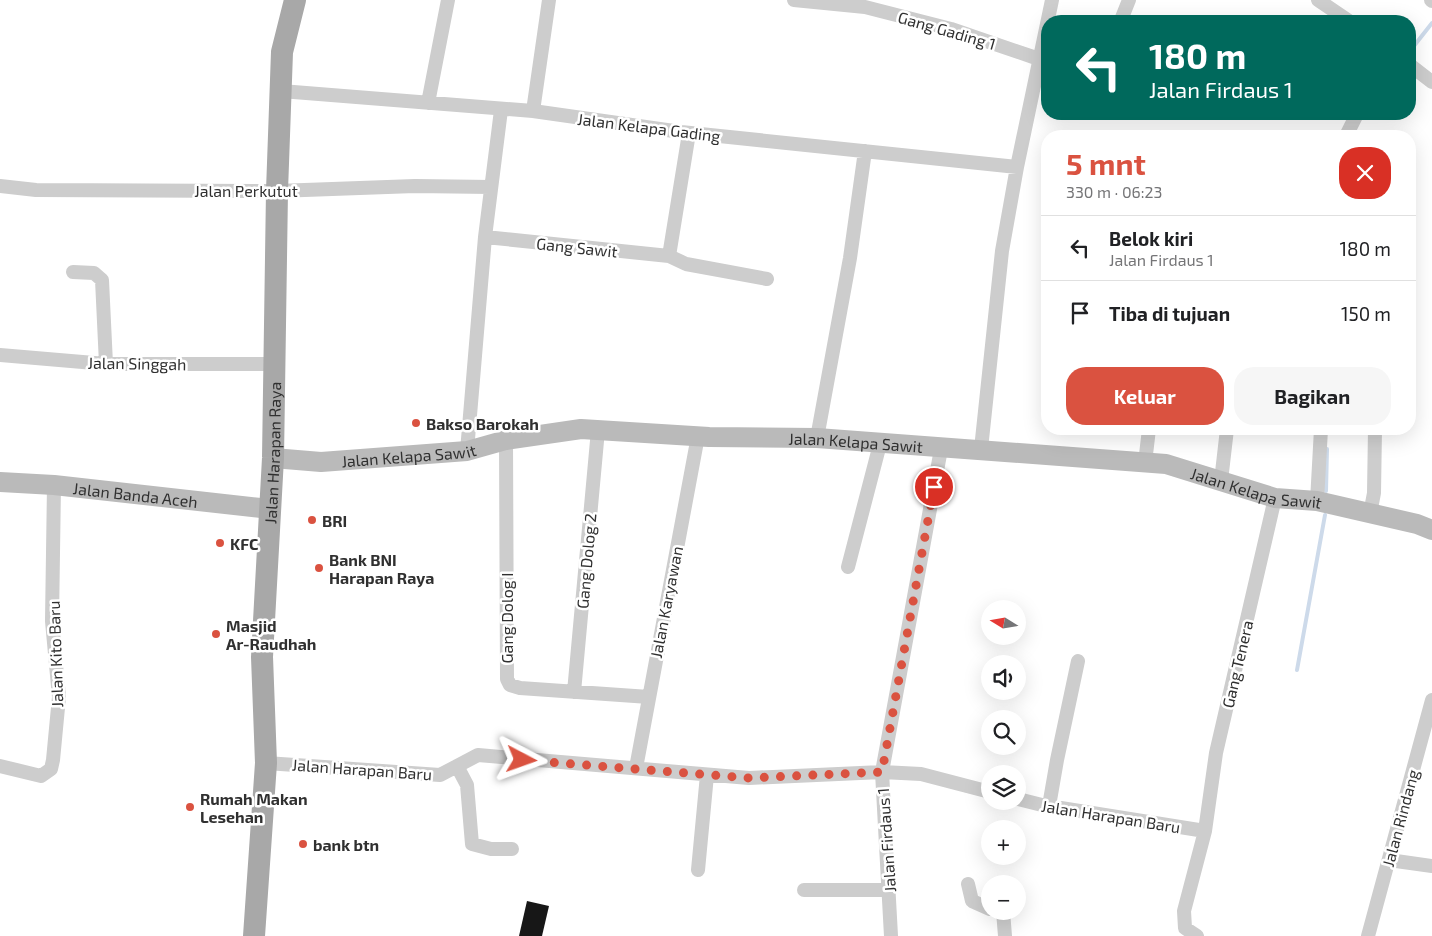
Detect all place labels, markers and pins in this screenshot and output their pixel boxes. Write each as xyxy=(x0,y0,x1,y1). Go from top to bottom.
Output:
place label: Bakso Barokah xyxy=(426,414,539,433)
marker: Bakso Barokah xyxy=(410,417,422,429)
pin xyxy=(913,466,955,508)
place label: BRI xyxy=(322,511,347,530)
marker: BRI xyxy=(306,514,318,526)
place label: KFC xyxy=(230,534,258,553)
marker: KFC xyxy=(214,537,226,549)
place label: Bank BNI Harapan Raya xyxy=(329,550,434,588)
marker: Bank BNI Harapan Raya xyxy=(313,562,325,574)
place label: Masjid Ar-Raudhah xyxy=(226,616,316,653)
marker: Masjid Ar-Raudhah xyxy=(210,628,222,640)
place label: Rumah Makan Lesehan xyxy=(200,789,308,826)
marker: Rumah Makan Lesehan xyxy=(184,801,196,813)
place label: bank btn xyxy=(313,835,379,854)
marker: bank btn xyxy=(297,838,309,850)

